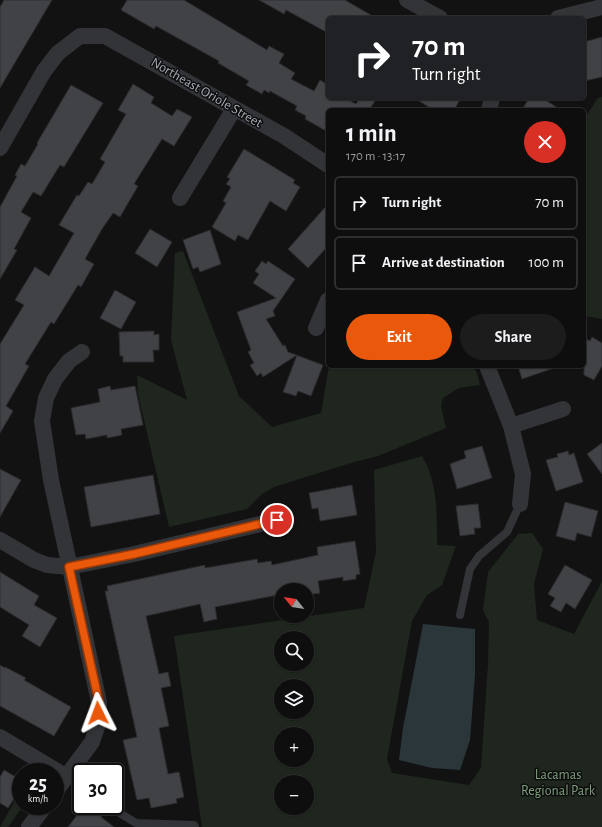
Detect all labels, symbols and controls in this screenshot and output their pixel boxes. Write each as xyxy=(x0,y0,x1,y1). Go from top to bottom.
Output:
icon: right xyxy=(346,32,398,84)
text: 70 m xyxy=(412,33,466,61)
street label: Northeast Oriole Street xyxy=(148,55,265,131)
text: Turn right xyxy=(412,66,481,84)
button: close xyxy=(524,121,566,163)
text: 1 min xyxy=(346,122,397,146)
text: 170 m · 13:17 xyxy=(346,150,405,163)
icon: right xyxy=(348,192,370,214)
text: Turn right xyxy=(382,195,441,210)
text: 70 m xyxy=(535,195,564,210)
icon: arrive xyxy=(348,252,370,274)
text: Arrive at destination xyxy=(382,255,505,270)
text: 100 m xyxy=(529,255,564,270)
button: Exit xyxy=(346,314,452,360)
button: Share xyxy=(460,314,566,360)
pin xyxy=(260,503,294,537)
icon: arrive xyxy=(266,509,288,531)
north arrow xyxy=(274,583,314,623)
map controls xyxy=(274,583,314,815)
button: search xyxy=(274,631,314,671)
button: layers xyxy=(274,679,314,719)
position arrow xyxy=(77,692,119,734)
button: + xyxy=(274,727,314,767)
speed limit sign: 30 xyxy=(72,763,124,815)
park label: Lacamas Regional Park xyxy=(521,768,596,798)
text: 25 xyxy=(29,774,47,794)
button: − xyxy=(274,775,314,815)
text: km/h xyxy=(28,794,48,804)

